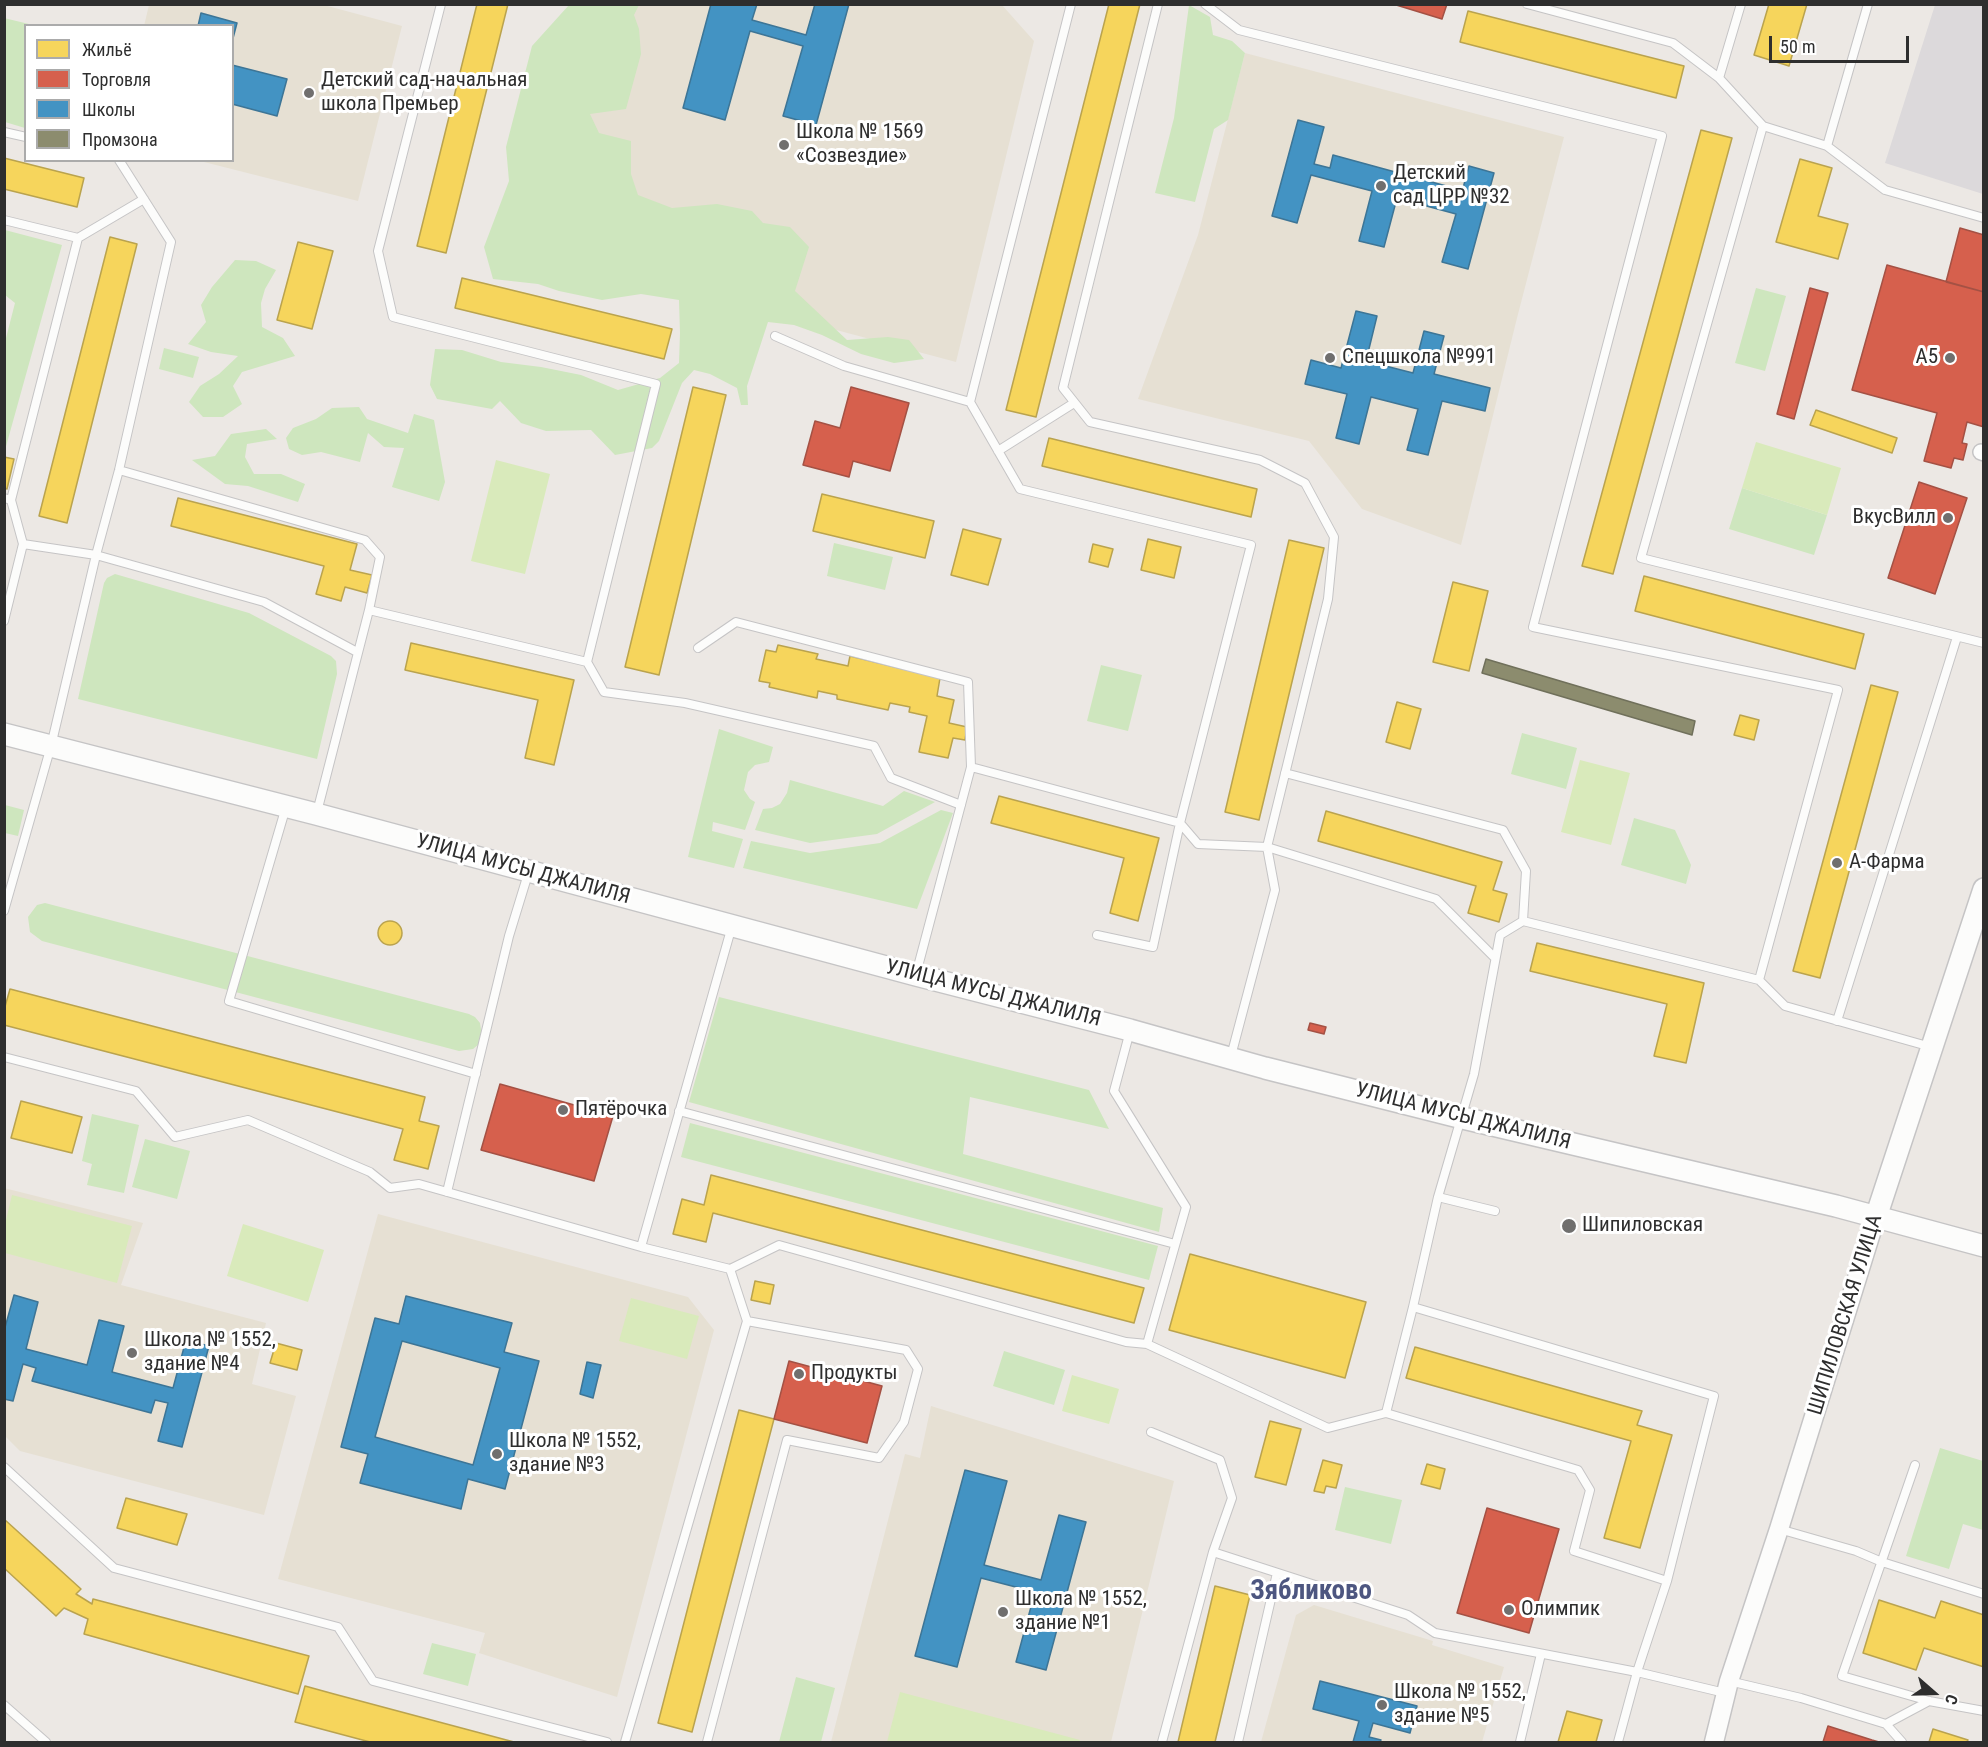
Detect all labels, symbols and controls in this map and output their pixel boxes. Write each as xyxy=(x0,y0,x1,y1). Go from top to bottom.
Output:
legend xyxy=(24,24,234,162)
scale bar xyxy=(1772,24,1912,62)
text: 50 m xyxy=(1780,36,1815,57)
text: Жильё xyxy=(82,39,132,60)
place label: Детский сад-начальная школа Премьер xyxy=(321,68,527,118)
text: Торговля xyxy=(82,69,151,90)
marker: Детский сад-начальная школа Премьер xyxy=(302,86,316,100)
text: Школы xyxy=(82,99,135,120)
place label: Школа № 1569 «Созвездие» xyxy=(796,120,924,170)
text: Промзона xyxy=(82,129,158,150)
marker: Школа № 1569 «Созвездие» xyxy=(777,138,791,152)
place label: Детский сад ЦРР №32 xyxy=(1393,161,1510,211)
marker: Детский сад ЦРР №32 xyxy=(1374,179,1388,193)
place label: Спецшкола №991 xyxy=(1342,345,1496,371)
place label: А5 xyxy=(1916,345,1938,371)
marker: Спецшкола №991 xyxy=(1323,351,1337,365)
marker: А5 xyxy=(1943,351,1957,365)
place label: ВкусВилл xyxy=(1853,505,1936,531)
marker: ВкусВилл xyxy=(1941,511,1955,525)
street label: УЛИЦА МУСЫ ДЖАЛИЛЯ xyxy=(413,829,633,911)
place label: А-Фарма xyxy=(1849,850,1925,876)
marker: А-Фарма xyxy=(1830,856,1844,870)
street label: УЛИЦА МУСЫ ДЖАЛИЛЯ xyxy=(883,955,1103,1033)
street label: УЛИЦА МУСЫ ДЖАЛИЛЯ xyxy=(1353,1078,1573,1156)
place label: Пятёрочка xyxy=(575,1097,667,1123)
marker: Пятёрочка xyxy=(556,1103,570,1117)
street label: ШИПИЛОВСКАЯ УЛИЦА xyxy=(1803,1212,1889,1418)
place label: Шипиловская xyxy=(1582,1213,1703,1239)
marker: Шипиловская xyxy=(1560,1217,1578,1235)
place label: Школа № 1552, здание №4 xyxy=(144,1328,276,1378)
marker: Школа № 1552, здание №4 xyxy=(125,1346,139,1360)
place label: Продукты xyxy=(811,1361,898,1387)
marker: Продукты xyxy=(792,1367,806,1381)
place label: Школа № 1552, здание №3 xyxy=(509,1429,641,1479)
marker: Школа № 1552, здание №3 xyxy=(490,1447,504,1461)
district label: Зябликово xyxy=(1250,1576,1372,1608)
place label: Школа № 1552, здание №1 xyxy=(1015,1587,1147,1637)
place label: Олимпик xyxy=(1521,1597,1600,1623)
marker: Олимпик xyxy=(1502,1603,1516,1617)
marker: Школа № 1552, здание №1 xyxy=(996,1605,1010,1619)
north arrow xyxy=(1904,1663,1964,1723)
place label: Школа № 1552, здание №5 xyxy=(1394,1680,1526,1730)
text: С xyxy=(1941,1692,1962,1707)
marker: Школа № 1552, здание №5 xyxy=(1375,1698,1389,1712)

